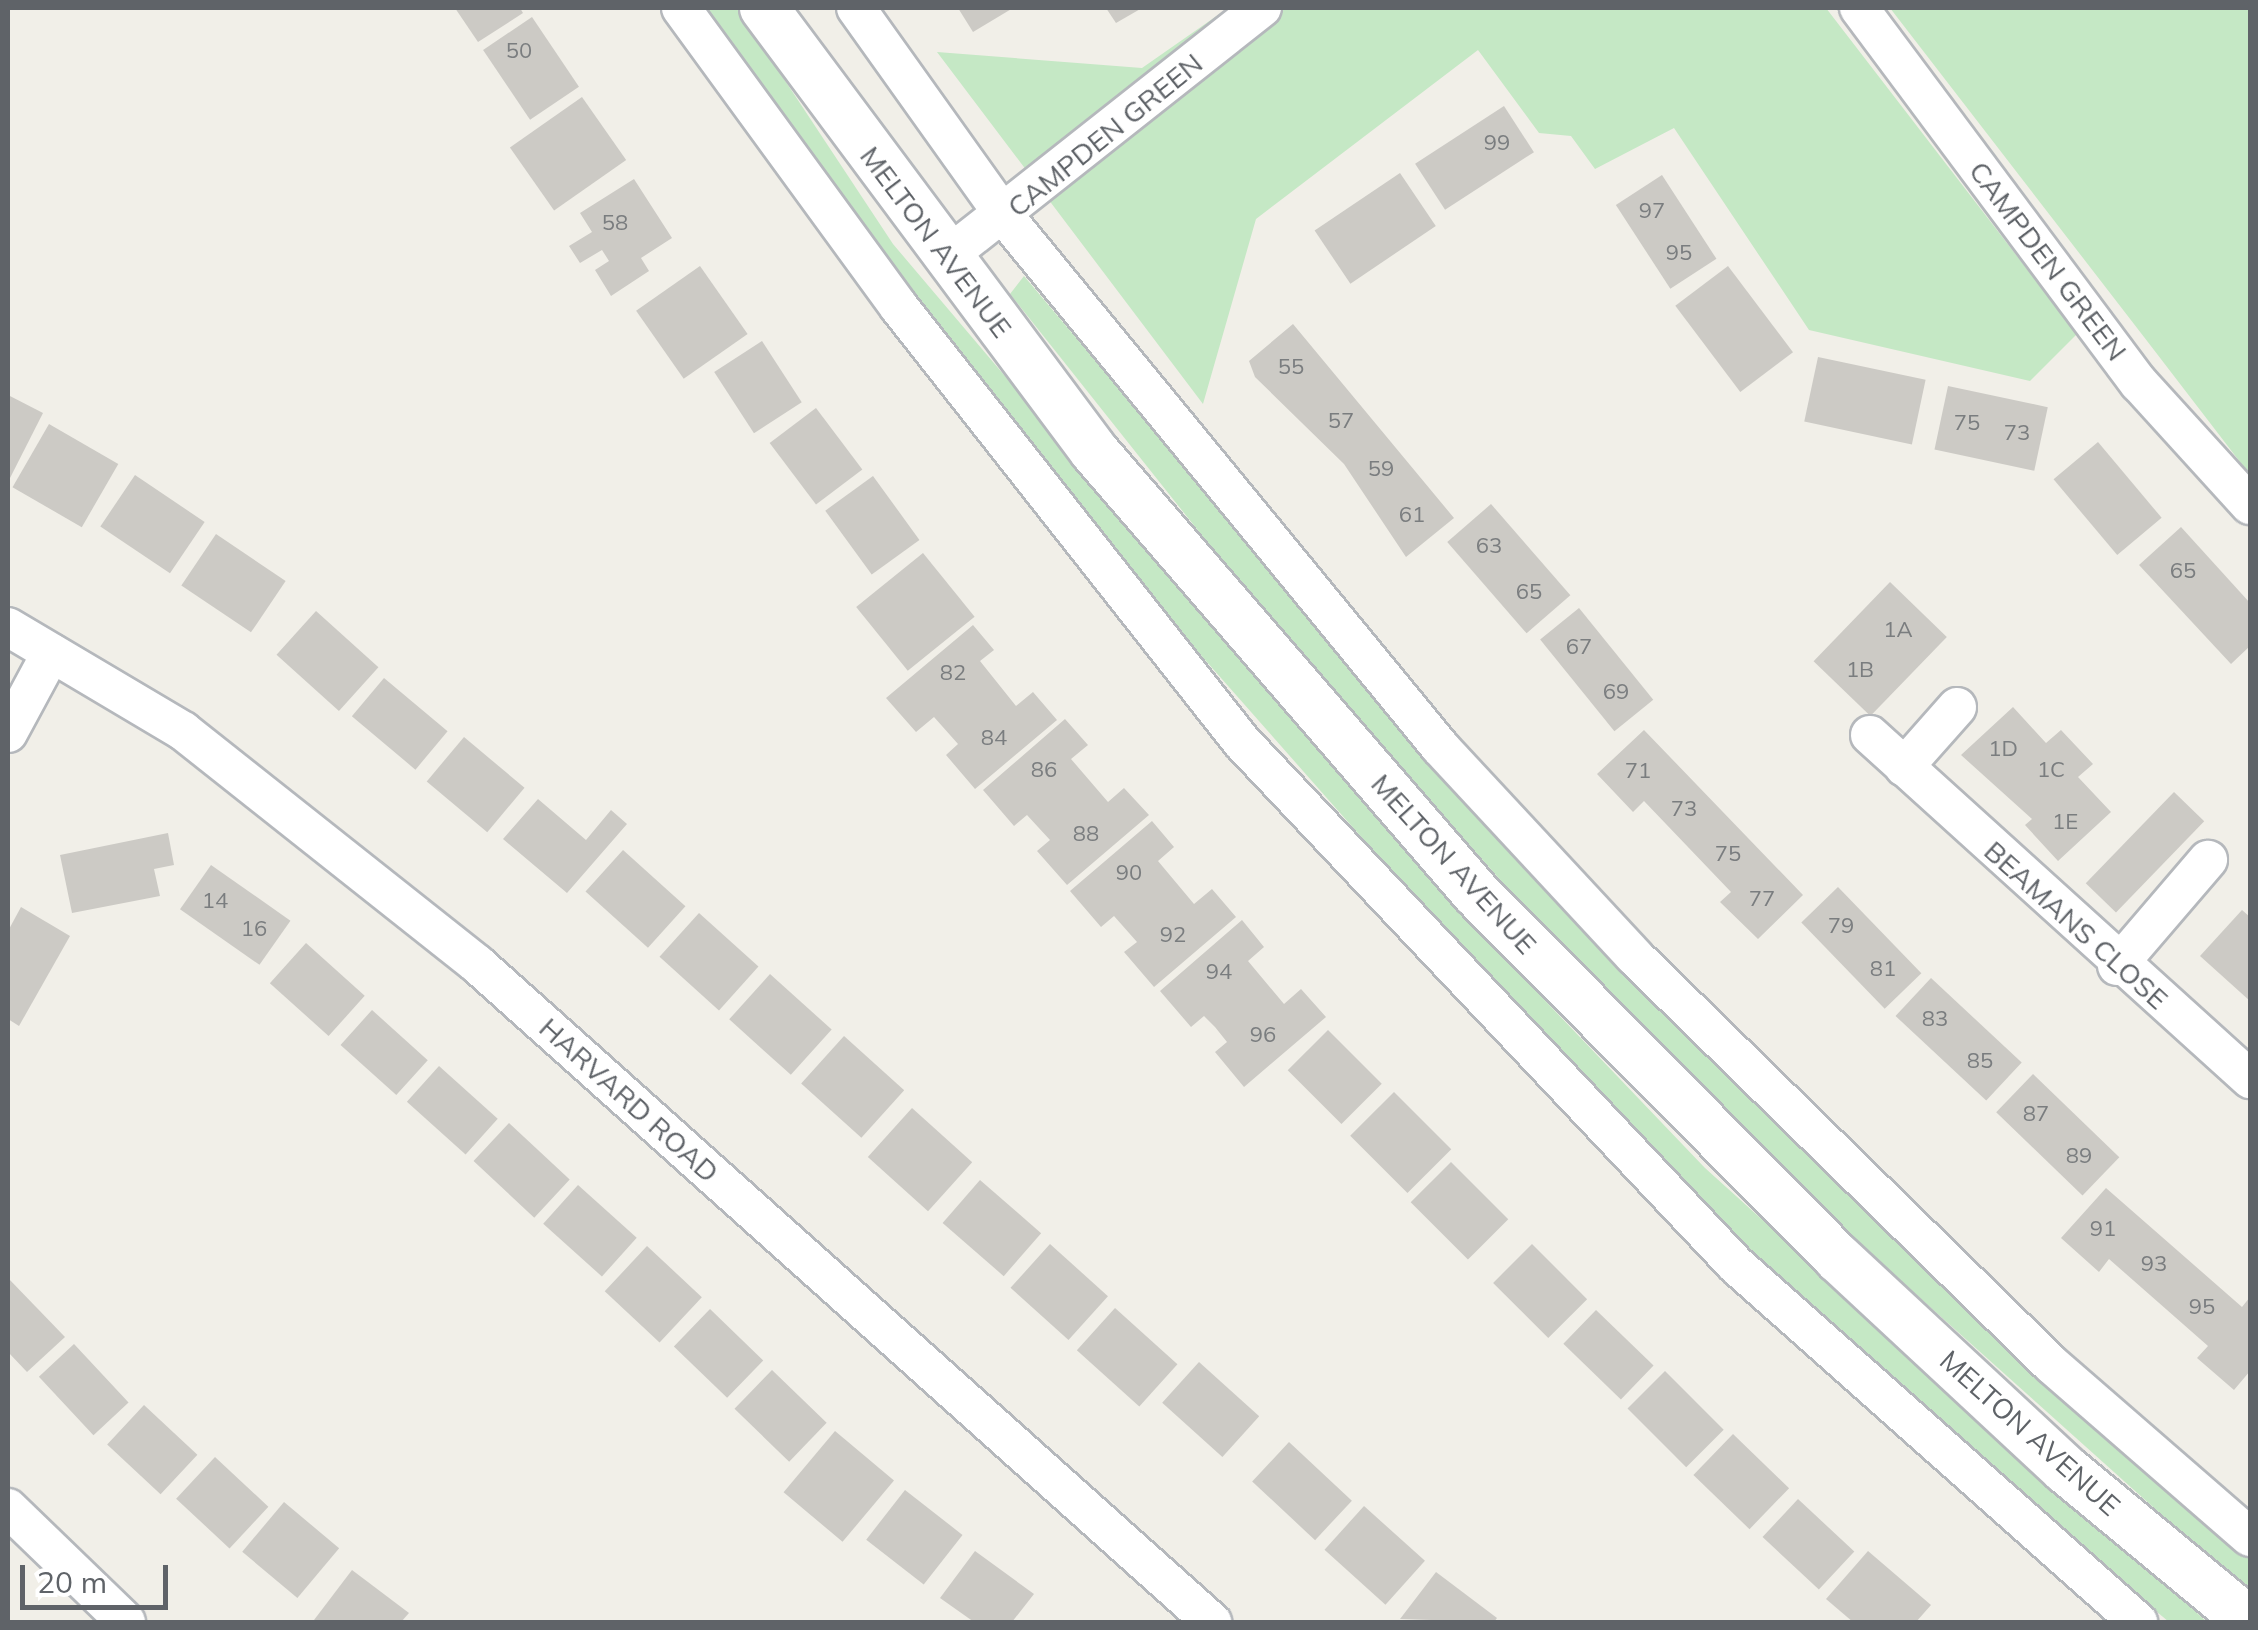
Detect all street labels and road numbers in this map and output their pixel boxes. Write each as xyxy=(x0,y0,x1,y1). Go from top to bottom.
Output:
street label: CAMPDEN GREEN xyxy=(1001,46,1209,224)
street label: MELTON AVENUE xyxy=(853,140,1019,344)
street label: CAMPDEN GREEN xyxy=(1962,155,2134,367)
street label: MELTON AVENUE xyxy=(1364,767,1544,961)
street label: BEAMANS CLOSE xyxy=(1977,834,2175,1016)
street label: HARVARD ROAD xyxy=(533,1011,725,1189)
street label: MELTON AVENUE xyxy=(1933,1343,2127,1523)

